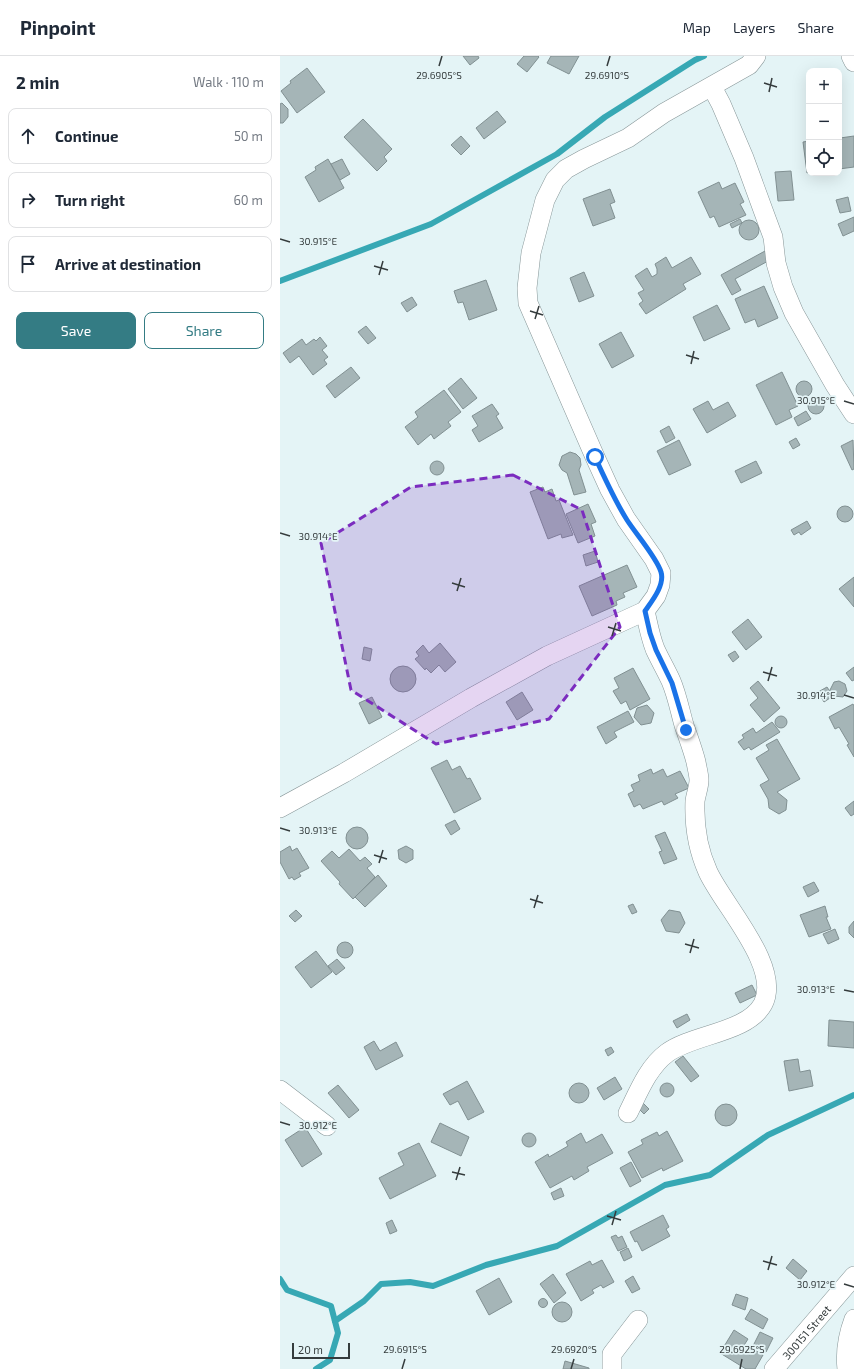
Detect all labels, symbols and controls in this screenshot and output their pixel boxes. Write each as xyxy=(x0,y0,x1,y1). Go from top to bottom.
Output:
text: Pinpoint xyxy=(20,16,95,39)
text: Map xyxy=(683,19,711,36)
text: Layers xyxy=(733,19,775,36)
text: Share xyxy=(797,19,834,36)
map controls xyxy=(806,68,842,176)
button: + xyxy=(806,68,842,104)
text: 29.6905°S xyxy=(416,69,462,81)
text: 29.6910°S xyxy=(585,69,630,81)
text: 2 min xyxy=(16,72,59,92)
text: Walk · 110 m xyxy=(193,74,264,90)
button: − xyxy=(806,104,842,140)
icon: ahead xyxy=(17,125,39,147)
text: Continue xyxy=(55,127,118,145)
text: 50 m xyxy=(234,128,263,144)
button: locate xyxy=(806,140,842,176)
icon: right xyxy=(17,189,39,211)
text: Turn right xyxy=(55,191,125,209)
text: 60 m xyxy=(233,192,263,208)
text: 30.915°E xyxy=(299,235,337,247)
icon: arrive xyxy=(17,253,39,275)
text: Arrive at destination xyxy=(55,255,201,273)
button: Save xyxy=(16,312,136,349)
button: Share xyxy=(144,312,264,349)
text: 30.915°E xyxy=(797,394,835,406)
route start xyxy=(586,448,604,466)
text: 30.914°E xyxy=(299,530,338,542)
text: 30.914°E xyxy=(797,689,836,701)
route end xyxy=(677,721,695,739)
text: 30.913°E xyxy=(299,824,338,836)
text: 30.913°E xyxy=(797,983,836,995)
text: 30.912°E xyxy=(299,1119,338,1131)
text: 30.912°E xyxy=(797,1278,836,1290)
street label: 300151 Street xyxy=(779,1302,833,1362)
scale bar xyxy=(292,1341,350,1360)
text: 20 m xyxy=(298,1343,323,1356)
text: 29.6915°S xyxy=(383,1343,427,1355)
text: 29.6920°S xyxy=(551,1343,597,1355)
text: 29.6925°S xyxy=(719,1343,765,1355)

